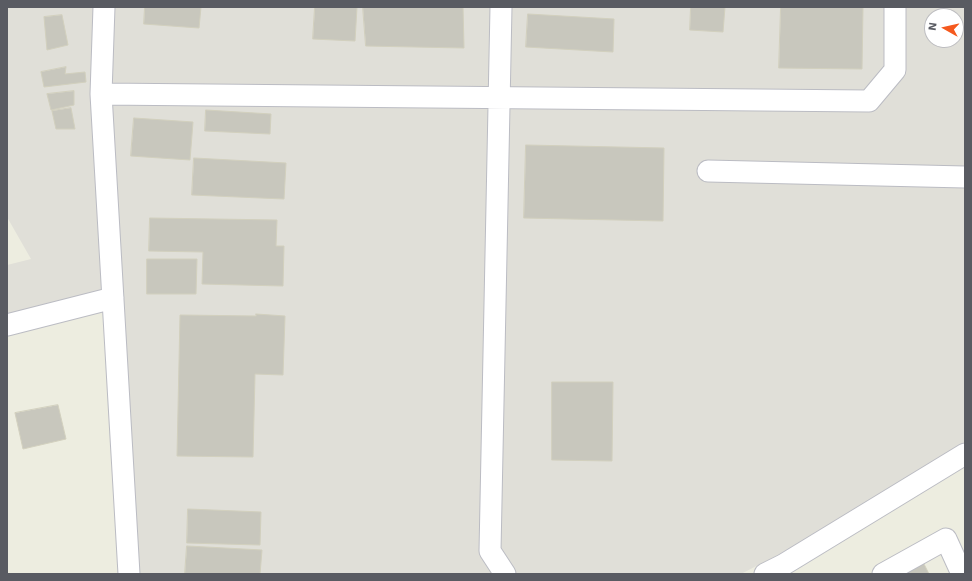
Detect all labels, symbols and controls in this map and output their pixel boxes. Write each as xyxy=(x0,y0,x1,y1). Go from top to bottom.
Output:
north arrow xyxy=(924,8,964,48)
text: N xyxy=(926,21,940,31)

